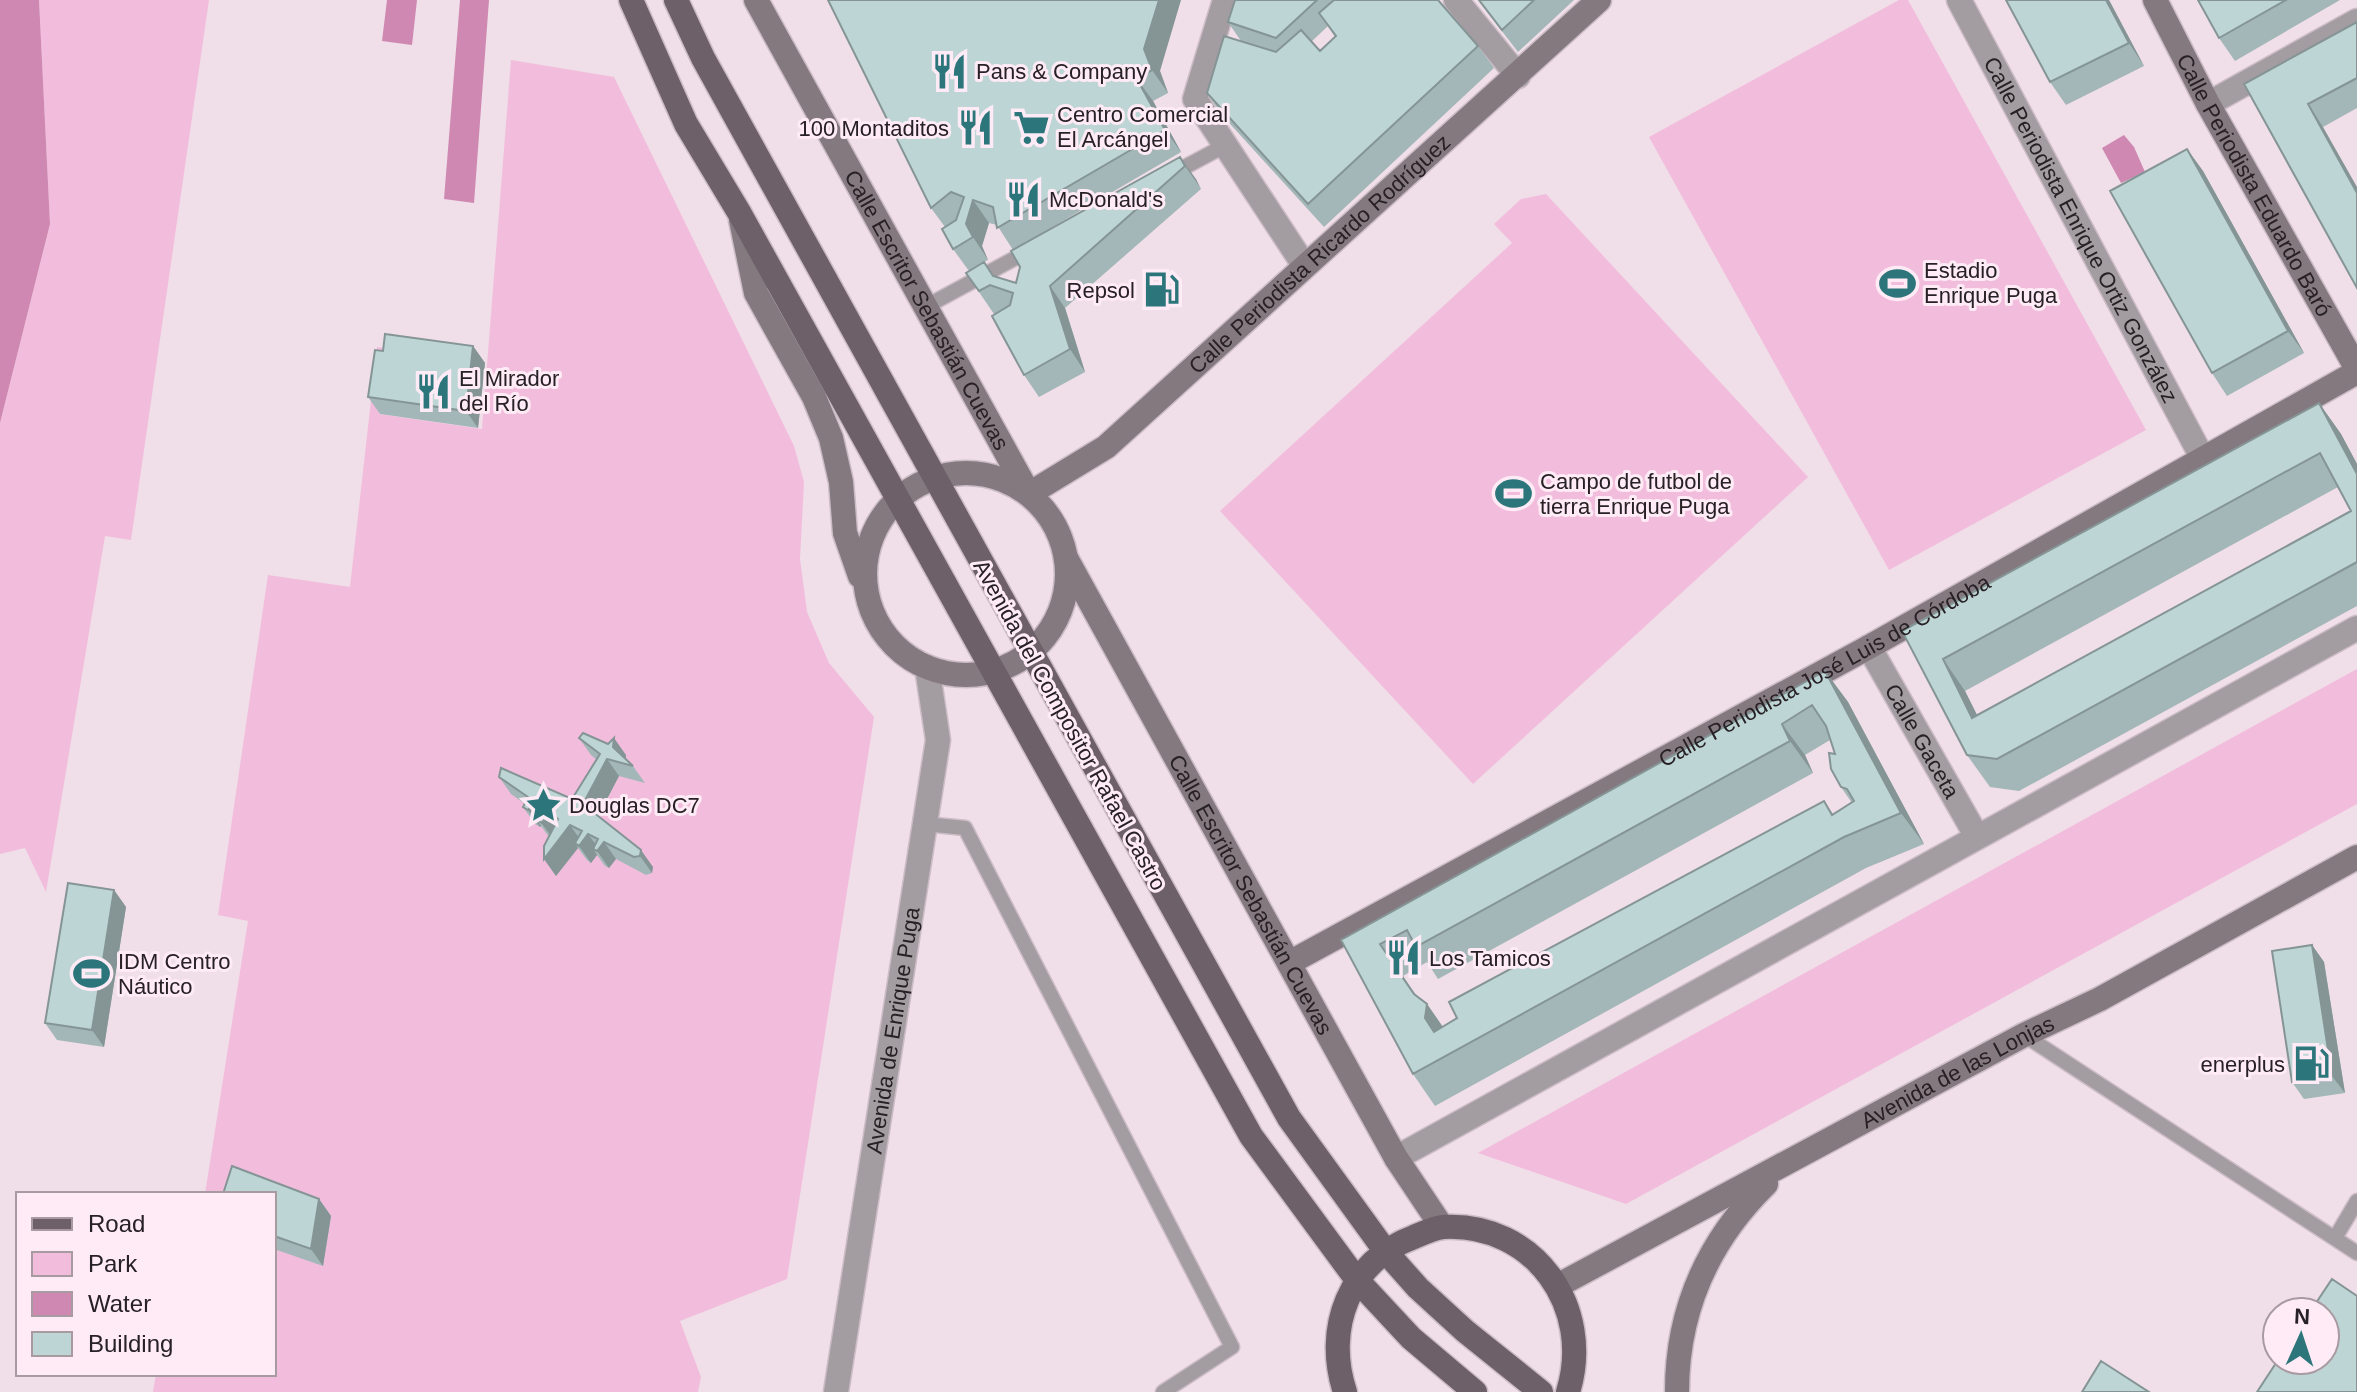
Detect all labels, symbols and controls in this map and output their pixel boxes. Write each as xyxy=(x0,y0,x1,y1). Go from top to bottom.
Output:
street label: Calle Periodista Eduardo Baró xyxy=(2172,49,2337,321)
restaurant icon: Pans & Company xyxy=(931,52,969,90)
street label: Calle Periodista Enrique Ortiz González xyxy=(1979,52,2183,407)
place label: Pans & Company xyxy=(976,59,1147,84)
place label: Centro Comercial El Arcángel xyxy=(1057,102,1228,152)
supermarket icon: Centro Comercial El Arcángel xyxy=(1012,108,1050,146)
restaurant icon: 100 Montaditos xyxy=(956,109,994,147)
place label: 100 Montaditos xyxy=(799,116,949,141)
street label: Calle Periodista Ricardo Rodríguez xyxy=(1183,129,1455,378)
street label: Calle Escritor Sebastián Cuevas xyxy=(840,166,1015,454)
restaurant icon: McDonald's xyxy=(1004,180,1042,218)
place label: McDonald's xyxy=(1049,187,1163,212)
place label: Estadio Enrique Puga xyxy=(1924,258,2058,308)
sports icon: Estadio Enrique Puga xyxy=(1879,264,1917,302)
fuel station icon: Repsol xyxy=(1142,271,1180,309)
place label: Repsol xyxy=(1067,278,1135,303)
place label: El Mirador del Río xyxy=(459,366,559,416)
restaurant icon: El Mirador del Río xyxy=(414,372,452,410)
place label: Campo de futbol de tierra Enrique Puga xyxy=(1540,469,1732,519)
sports icon: Campo de futbol de tierra Enrique Puga xyxy=(1495,475,1533,513)
street label: Avenida del Compositor Rafael Castro xyxy=(968,555,1172,895)
street label: Calle Periodista José Luis de Córdoba xyxy=(1654,569,1995,772)
street label: Calle Gaceta xyxy=(1880,679,1965,803)
street label: Calle Escritor Sebastián Cuevas xyxy=(1164,750,1338,1039)
place icon: Douglas DC7 xyxy=(524,786,562,824)
place label: Douglas DC7 xyxy=(569,793,700,818)
street label: Avenida de Enrique Puga xyxy=(861,905,924,1156)
restaurant icon: Los Tamicos xyxy=(1384,939,1422,977)
place label: Los Tamicos xyxy=(1429,946,1551,971)
place label: IDM Centro Náutico xyxy=(118,949,230,999)
sports icon: IDM Centro Náutico xyxy=(73,955,111,993)
street label: Avenida de las Lonjas xyxy=(1856,1010,2058,1133)
fuel station icon: enerplus xyxy=(2292,1045,2330,1083)
place label: enerplus xyxy=(2201,1052,2285,1077)
legend xyxy=(16,1192,276,1376)
text: Road xyxy=(88,1210,145,1237)
text: Park xyxy=(88,1250,138,1277)
text: Water xyxy=(88,1290,151,1317)
north arrow xyxy=(2261,1296,2341,1376)
text: N xyxy=(2293,1304,2311,1329)
text: Building xyxy=(88,1330,173,1357)

